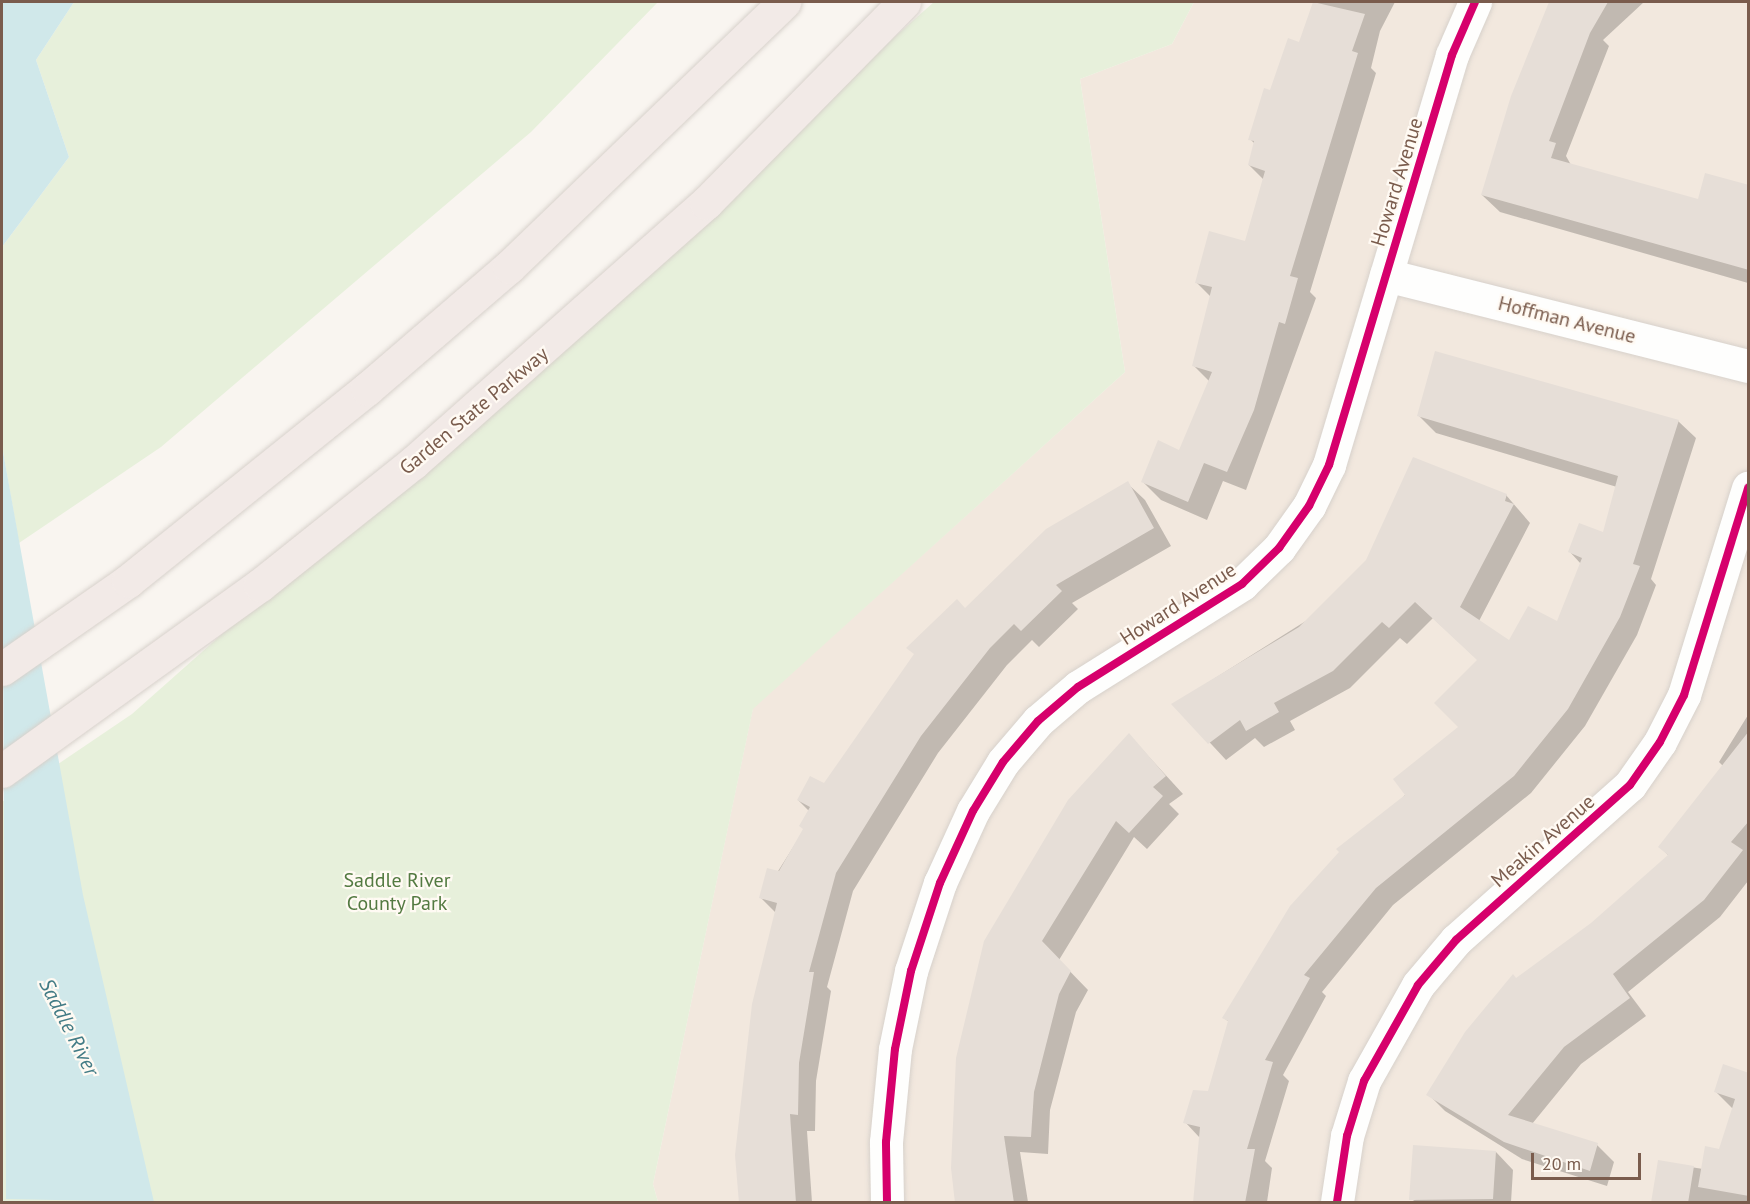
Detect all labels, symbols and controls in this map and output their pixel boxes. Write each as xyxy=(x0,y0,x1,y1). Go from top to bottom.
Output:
street label: Howard Avenue xyxy=(1366,114,1428,250)
street label: Hoffman Avenue xyxy=(1495,291,1639,349)
street label: Garden State Parkway xyxy=(395,342,553,480)
street label: Howard Avenue xyxy=(1115,557,1241,651)
street label: Meakin Avenue xyxy=(1486,789,1600,893)
park label: Saddle River County Park xyxy=(343,869,451,916)
water label: Saddle River xyxy=(34,974,104,1080)
scale bar xyxy=(1534,1141,1644,1179)
text: 20 m xyxy=(1542,1152,1581,1175)

